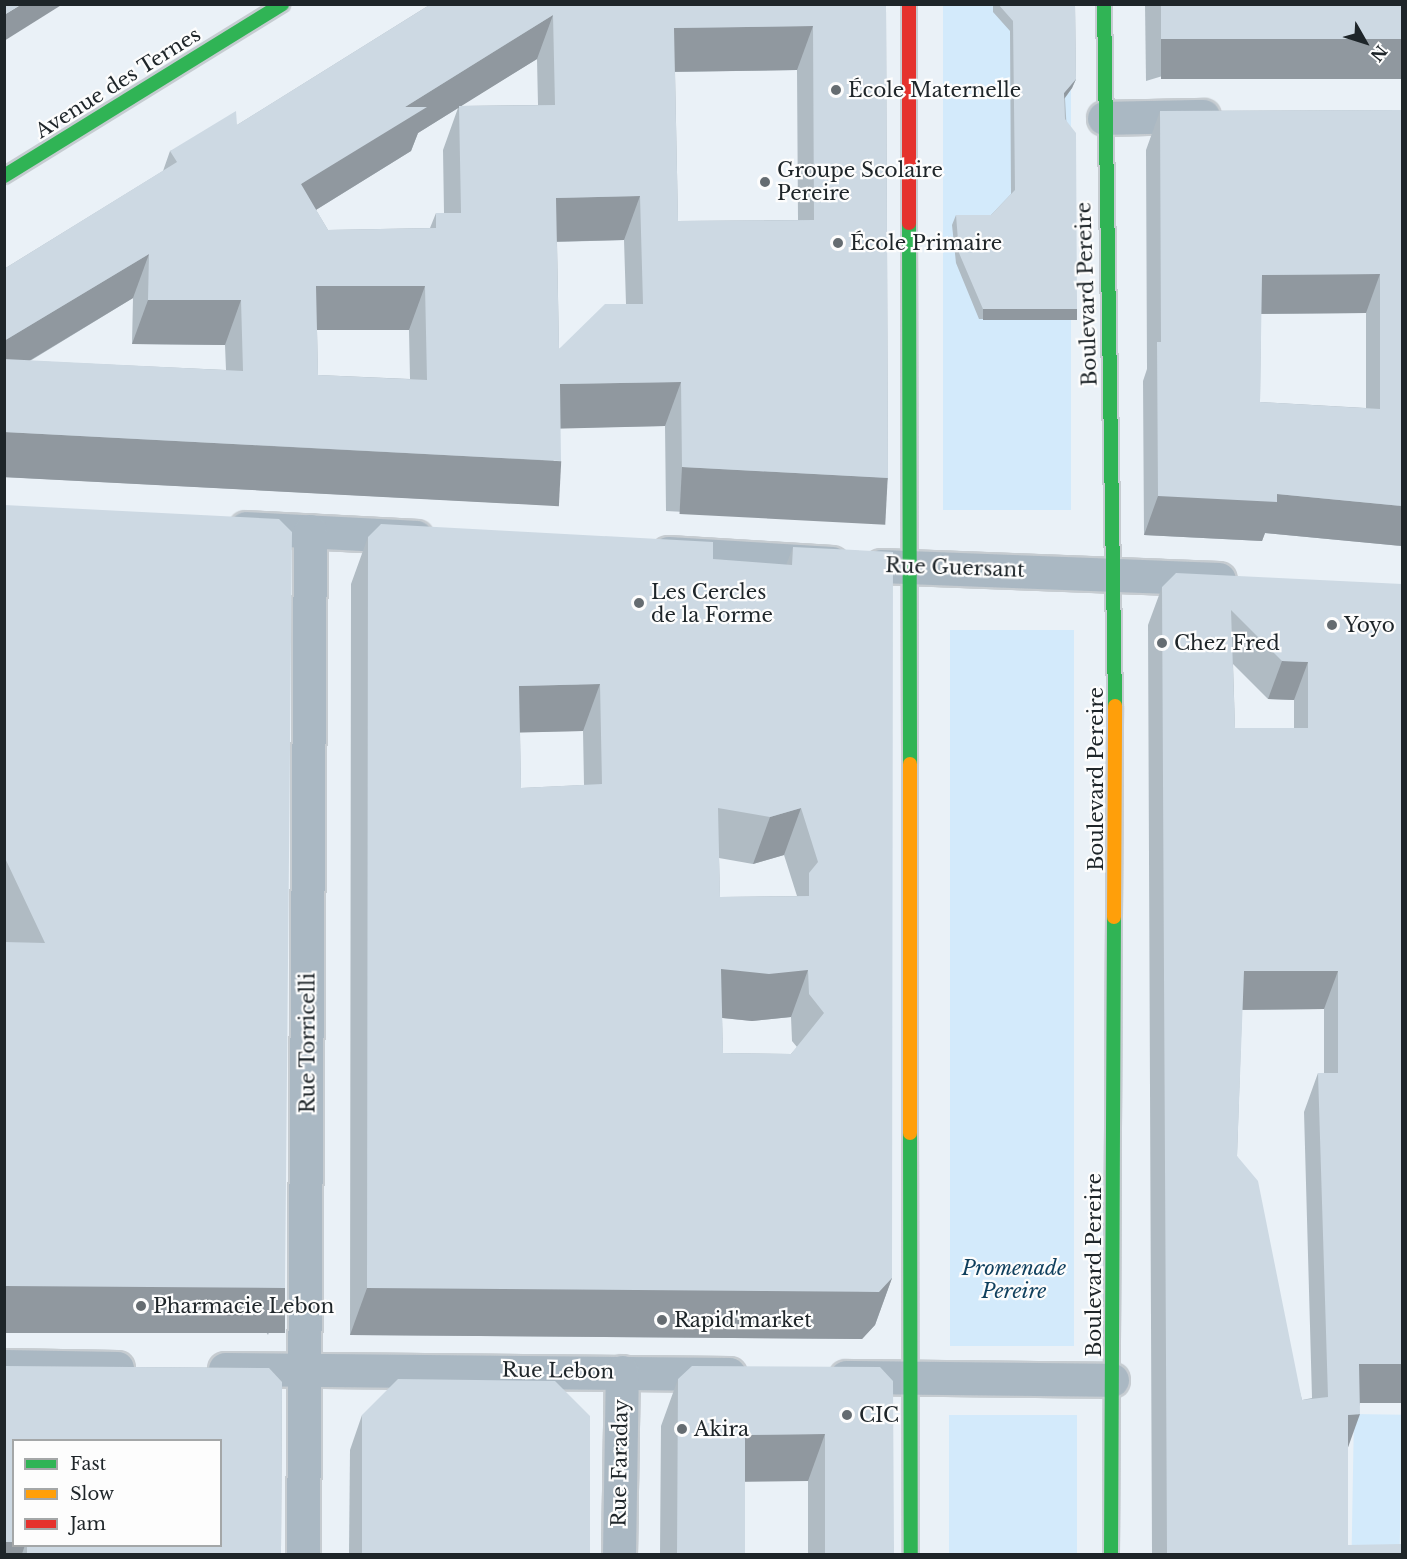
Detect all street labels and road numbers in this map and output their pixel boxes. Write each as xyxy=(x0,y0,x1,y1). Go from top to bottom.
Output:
street label: Avenue des Ternes xyxy=(31,22,205,144)
street label: Boulevard Pereire xyxy=(1072,202,1102,386)
street label: Rue Guersant xyxy=(885,554,1025,582)
street label: Boulevard Pereire xyxy=(1084,687,1108,871)
street label: Rue Torricelli xyxy=(296,972,320,1114)
street label: Boulevard Pereire xyxy=(1082,1173,1106,1357)
street label: Rue Lebon xyxy=(502,1358,614,1384)
street label: Rue Faraday xyxy=(607,1399,633,1527)

